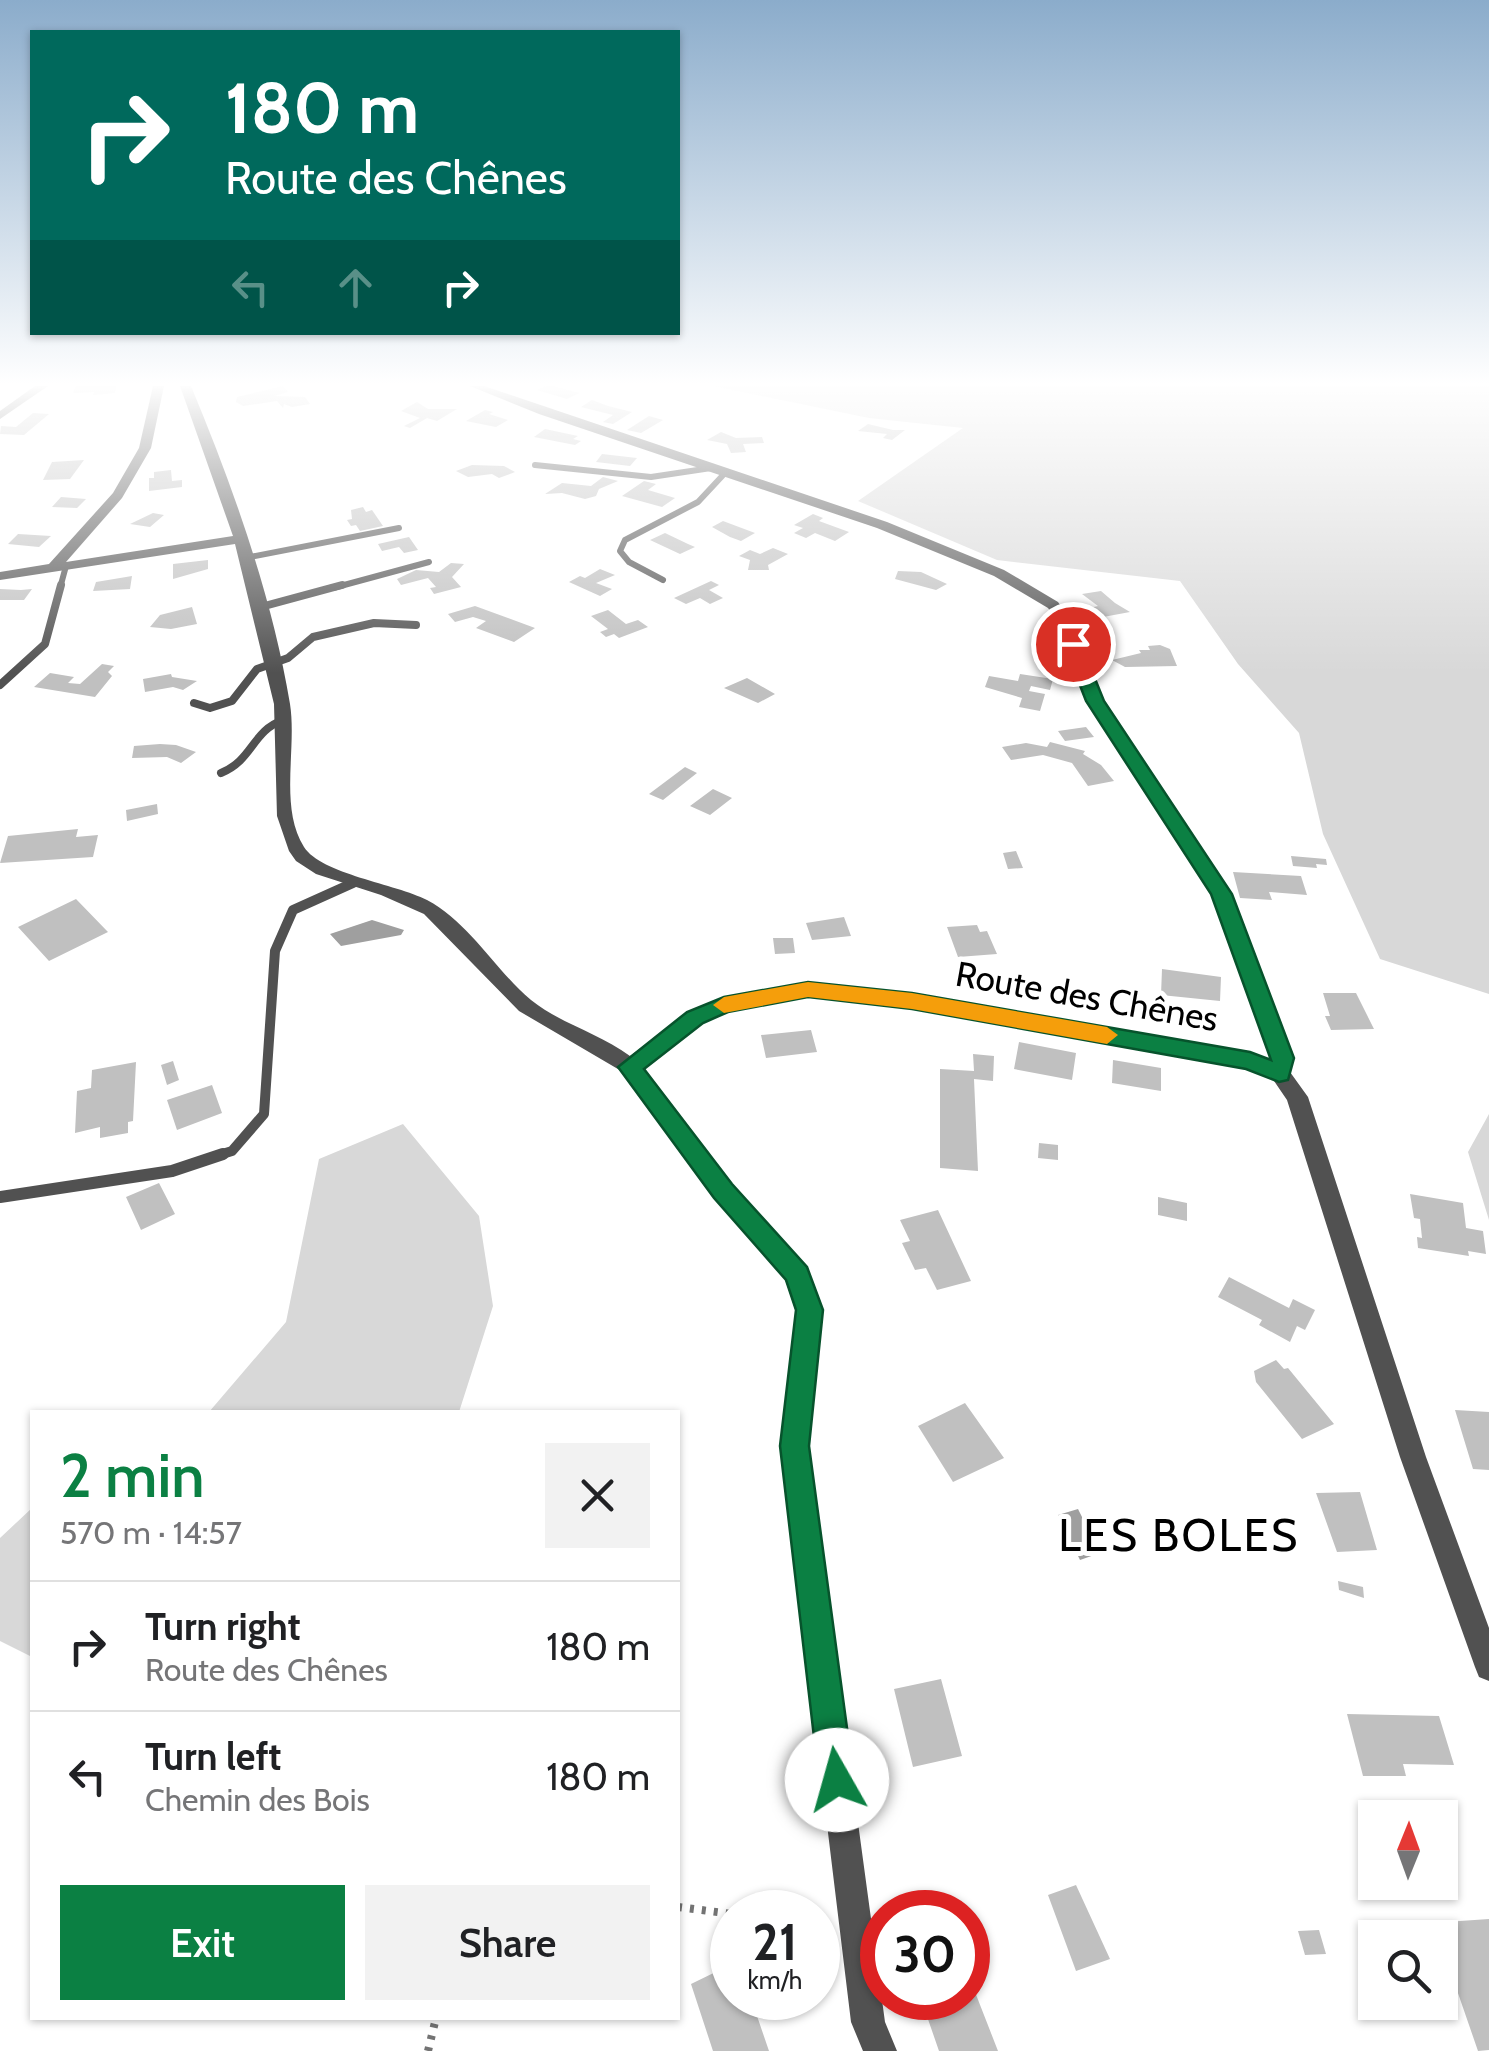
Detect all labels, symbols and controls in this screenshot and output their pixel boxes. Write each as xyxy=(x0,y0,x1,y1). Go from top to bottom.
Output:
text: 180 m xyxy=(225,65,419,151)
icon: right xyxy=(60,70,190,200)
text: Route des Chênes xyxy=(225,151,567,205)
icon: left xyxy=(223,260,278,315)
icon: ahead xyxy=(328,260,383,315)
icon: right xyxy=(433,260,488,315)
pin xyxy=(1031,602,1116,687)
icon: arrive xyxy=(1046,617,1101,672)
street label: Route des Chênes xyxy=(952,952,1222,1040)
text: 2 min xyxy=(60,1439,205,1512)
button: close xyxy=(545,1443,650,1548)
district label: LES BOLES xyxy=(1058,1508,1300,1562)
text: 570 m · 14:57 xyxy=(60,1513,242,1552)
text: Turn right xyxy=(145,1603,301,1650)
icon: right xyxy=(60,1619,115,1674)
text: 180 m xyxy=(546,1623,650,1670)
text: Route des Chênes xyxy=(145,1650,388,1689)
position arrow xyxy=(785,1728,889,1832)
text: Turn left xyxy=(145,1733,281,1780)
icon: left xyxy=(60,1749,115,1804)
text: 180 m xyxy=(546,1753,650,1800)
text: Chemin des Bois xyxy=(145,1780,370,1819)
north arrow xyxy=(1358,1800,1458,1900)
map controls xyxy=(1358,1800,1458,2020)
button: Exit xyxy=(60,1885,345,2000)
button: Share xyxy=(365,1885,650,2000)
speed limit sign: 30 xyxy=(860,1890,990,2020)
text: 21 xyxy=(753,1912,797,1973)
button: search xyxy=(1358,1920,1458,2020)
text: km/h xyxy=(748,1965,802,1995)

